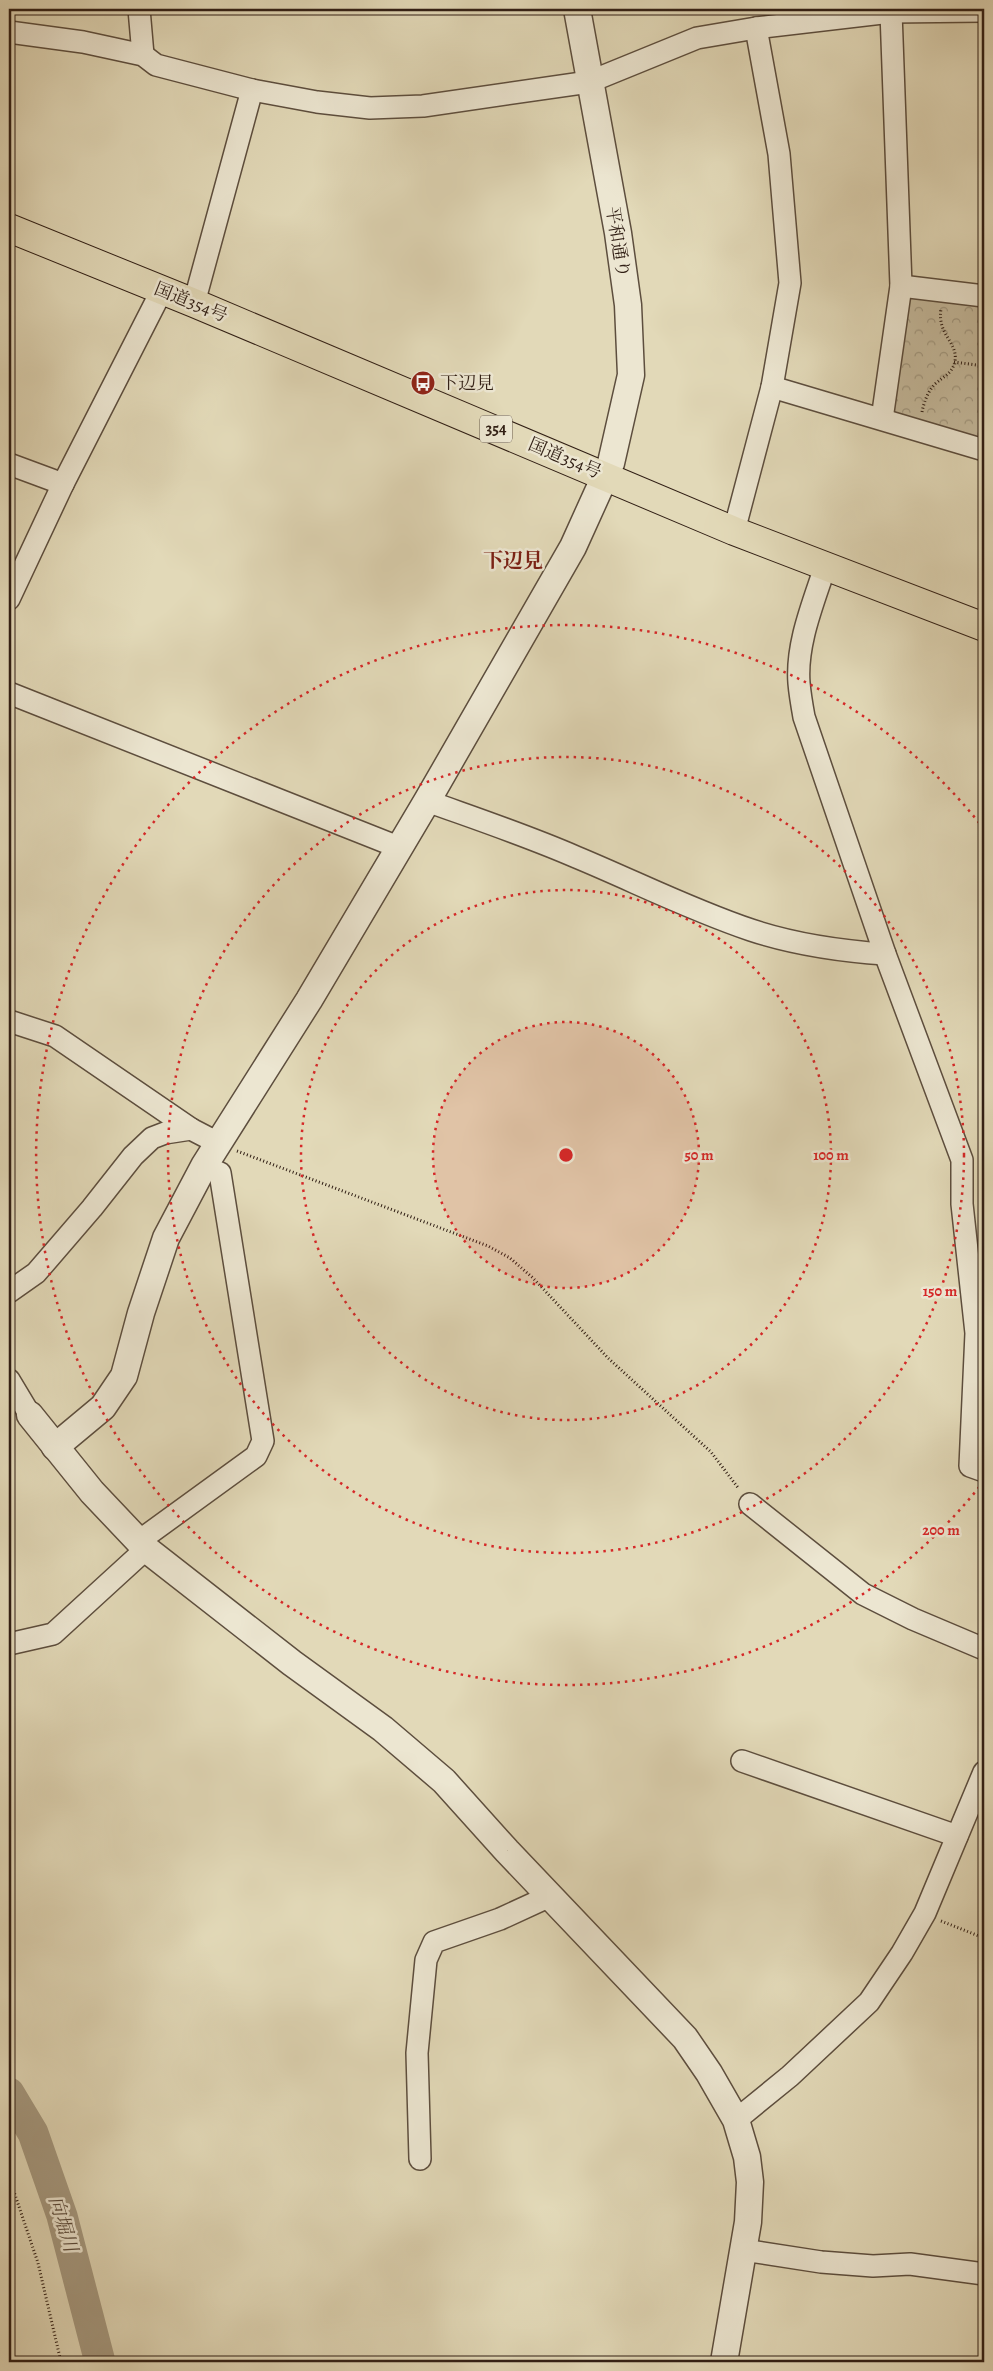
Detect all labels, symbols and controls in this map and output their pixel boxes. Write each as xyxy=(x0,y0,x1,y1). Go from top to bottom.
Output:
street label: 平和通り xyxy=(601,205,635,279)
street label: 国道354号 xyxy=(151,276,231,328)
bus stop icon: 下辺見 xyxy=(410,370,436,396)
place label: 下辺見 xyxy=(440,371,494,395)
road number: 354 xyxy=(480,416,512,442)
street label: 国道354号 xyxy=(525,432,605,484)
district label: 下辺見 xyxy=(483,547,543,574)
text: 50 m xyxy=(684,1145,714,1165)
text: 100 m xyxy=(813,1145,849,1165)
centre of rings xyxy=(557,1146,575,1164)
text: 150 m xyxy=(923,1281,958,1301)
text: 200 m xyxy=(922,1520,960,1540)
water label: 向堀川 xyxy=(42,2193,84,2257)

